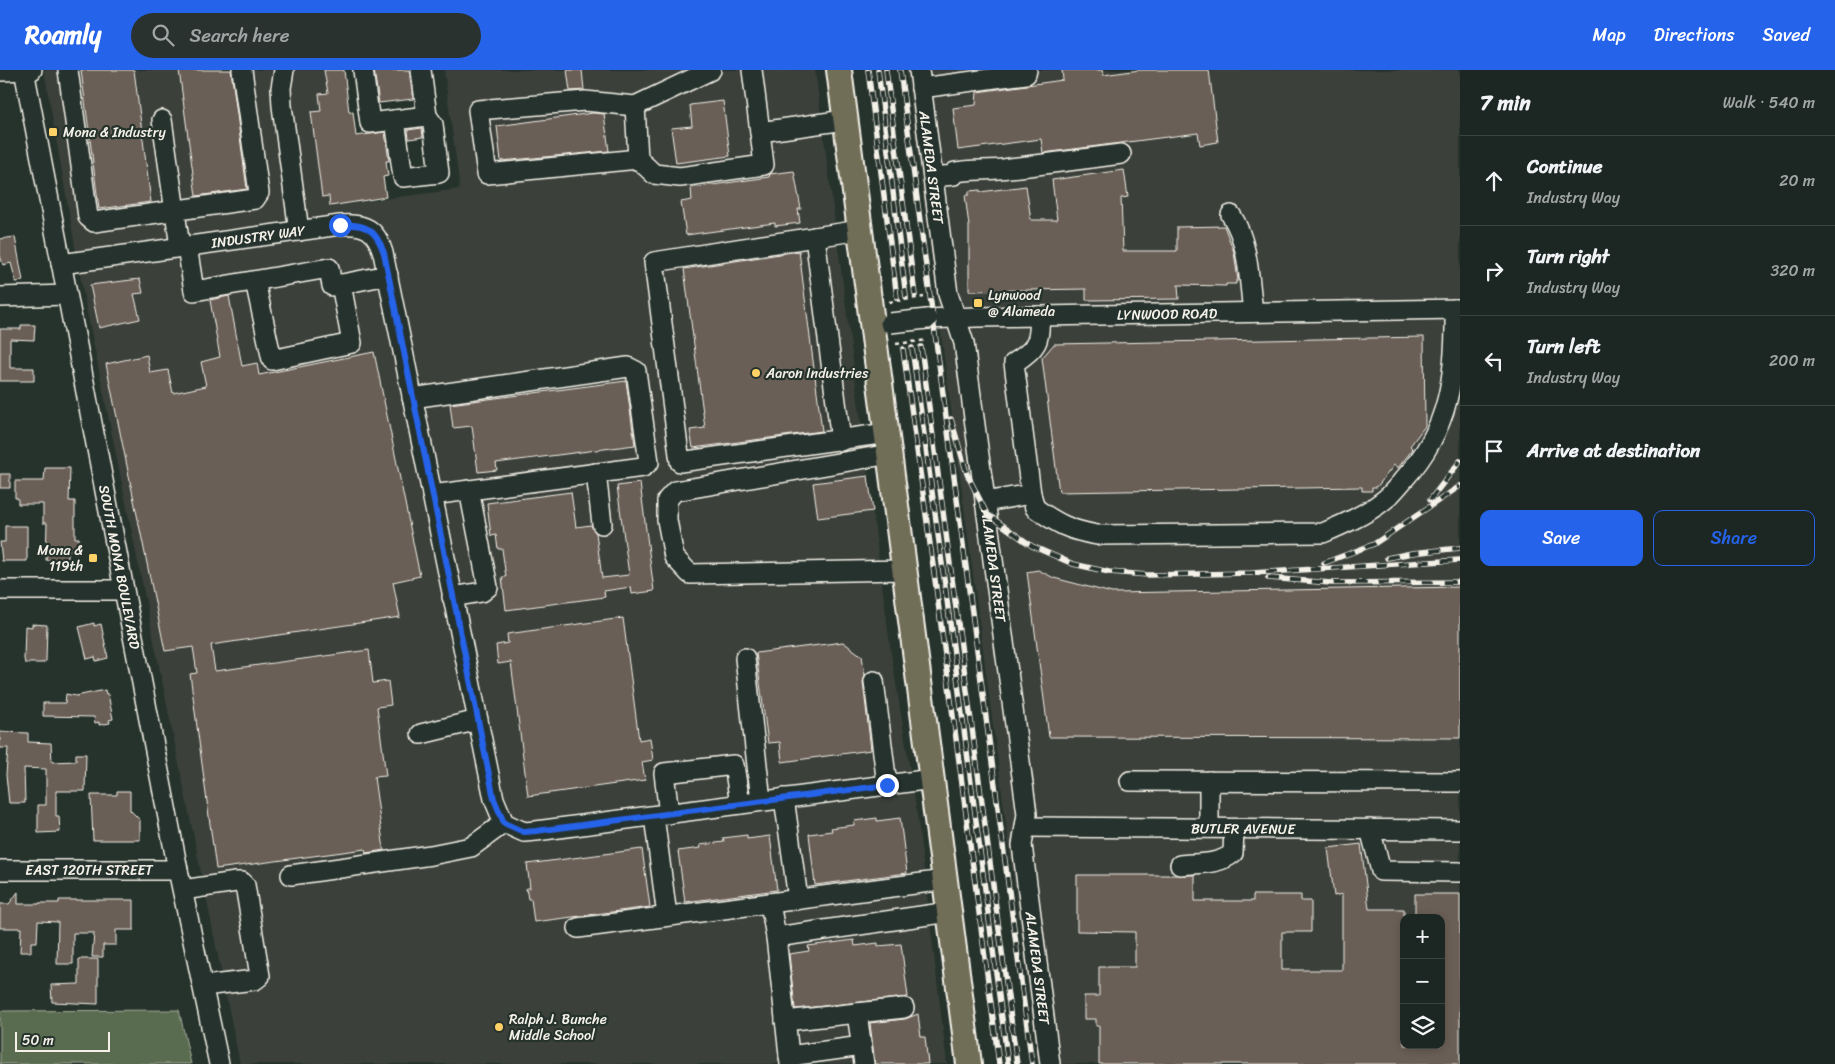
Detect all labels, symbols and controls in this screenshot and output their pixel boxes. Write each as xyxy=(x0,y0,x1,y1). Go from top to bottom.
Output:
search box xyxy=(131,13,481,58)
text: Roamly xyxy=(25,14,101,56)
text: Search here xyxy=(189,19,289,52)
text: Map xyxy=(1593,19,1626,51)
text: Directions xyxy=(1654,19,1735,51)
text: Saved xyxy=(1763,19,1810,51)
icon: search xyxy=(149,21,177,49)
text: 7 min xyxy=(1480,84,1531,122)
text: Walk · 540 m xyxy=(1723,88,1815,117)
street label: ALAMEDA STREET xyxy=(912,108,951,226)
place label: Mona & Industry xyxy=(63,120,167,145)
marker: Mona & Industry xyxy=(47,126,59,138)
text: Continue xyxy=(1527,150,1603,183)
text: 20 m xyxy=(1779,166,1815,195)
icon: ahead xyxy=(1480,167,1508,195)
text: Industry Way xyxy=(1527,183,1620,212)
route start xyxy=(329,214,352,237)
street label: INDUSTRY WAY xyxy=(208,217,308,256)
text: Turn right xyxy=(1527,240,1609,273)
text: 320 m xyxy=(1770,256,1815,285)
icon: right xyxy=(1480,257,1508,285)
text: Industry Way xyxy=(1527,273,1620,302)
place label: Lynwood @ Alameda xyxy=(988,283,1055,324)
marker: Lynwood @ Alameda xyxy=(972,297,984,309)
street label: LYNWOOD ROAD xyxy=(1117,301,1218,327)
text: Turn left xyxy=(1527,330,1600,363)
text: 200 m xyxy=(1769,346,1815,375)
icon: left xyxy=(1480,347,1508,375)
place label: Aaron Industries xyxy=(765,361,869,386)
text: Industry Way xyxy=(1527,363,1620,392)
marker: Aaron Industries xyxy=(750,367,762,379)
text: Arrive at destination xyxy=(1527,434,1700,467)
icon: arrive xyxy=(1480,437,1508,465)
street label: SOUTH MONA BOULEVARD xyxy=(92,483,148,652)
street label: ALAMEDA STREET xyxy=(974,507,1014,625)
button: Save xyxy=(1480,510,1643,566)
button: Share xyxy=(1653,510,1815,566)
place label: Mona & 119th xyxy=(37,538,83,579)
marker: Mona & 119th xyxy=(87,552,99,564)
route end xyxy=(876,774,899,797)
street label: BUTLER AVENUE xyxy=(1191,816,1296,841)
street label: EAST 120TH STREET xyxy=(25,858,154,883)
street label: ALAMEDA STREET xyxy=(1018,909,1057,1027)
map controls xyxy=(1400,914,1445,1049)
button: + xyxy=(1400,914,1445,959)
button: − xyxy=(1400,959,1445,1004)
button: layers xyxy=(1400,1004,1445,1049)
place label: Ralph J. Bunche Middle School xyxy=(509,1007,607,1048)
marker: Ralph J. Bunche Middle School xyxy=(493,1021,505,1033)
text: 50 m xyxy=(22,1028,54,1053)
scale bar xyxy=(15,1029,110,1052)

